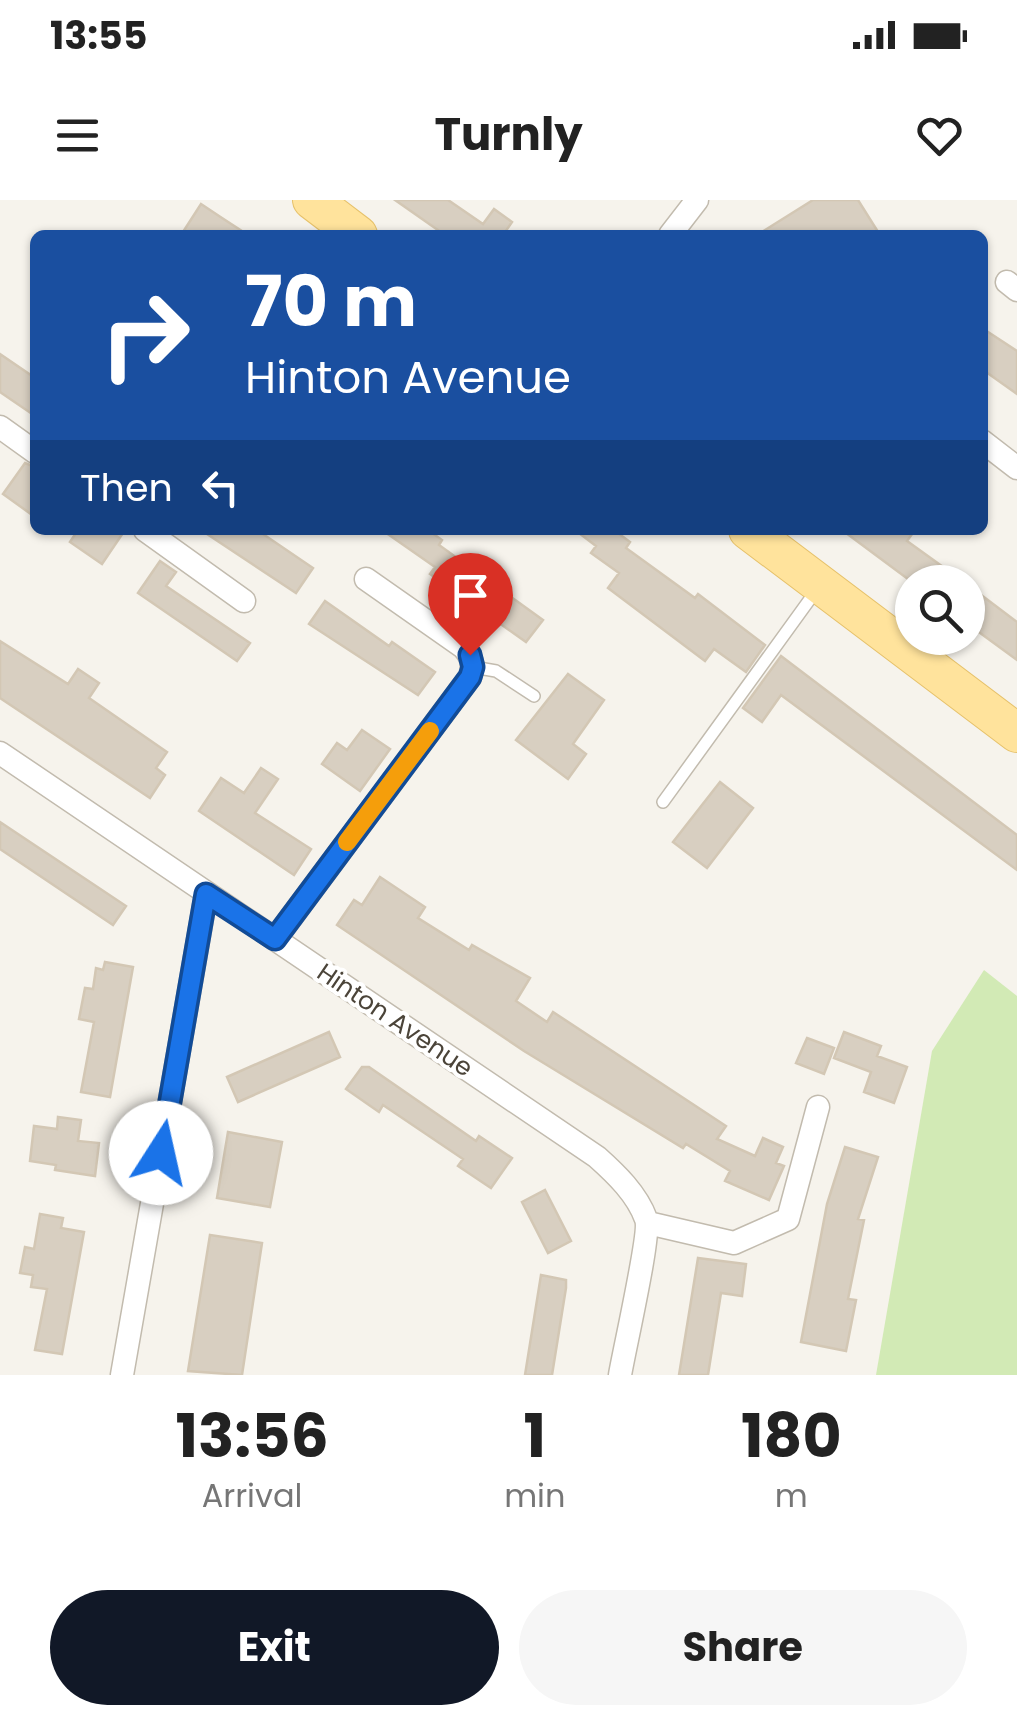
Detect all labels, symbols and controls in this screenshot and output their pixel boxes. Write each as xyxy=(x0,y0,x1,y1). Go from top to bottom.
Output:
text: 13:55 xyxy=(50,9,147,62)
text: Turnly xyxy=(434,103,583,166)
icon: menu xyxy=(50,108,105,163)
icon: heart xyxy=(912,108,967,163)
text: 70 m xyxy=(245,252,417,351)
icon: right xyxy=(80,270,210,400)
text: Hinton Avenue xyxy=(245,346,571,409)
icon: left xyxy=(193,460,248,515)
text: Then xyxy=(80,461,173,514)
pin xyxy=(428,553,513,656)
map controls xyxy=(895,565,985,655)
button: search xyxy=(895,565,985,655)
icon: arrive xyxy=(443,568,498,623)
street label: Hinton Avenue xyxy=(310,955,480,1085)
position arrow xyxy=(109,1101,213,1205)
text: 13:56 xyxy=(176,1394,329,1478)
text: 1 xyxy=(524,1394,546,1478)
text: 180 xyxy=(741,1394,842,1478)
text: Arrival xyxy=(202,1473,302,1518)
text: min xyxy=(504,1473,565,1518)
text: m xyxy=(775,1473,808,1518)
button: Exit xyxy=(50,1590,499,1705)
button: Share xyxy=(519,1590,967,1705)

